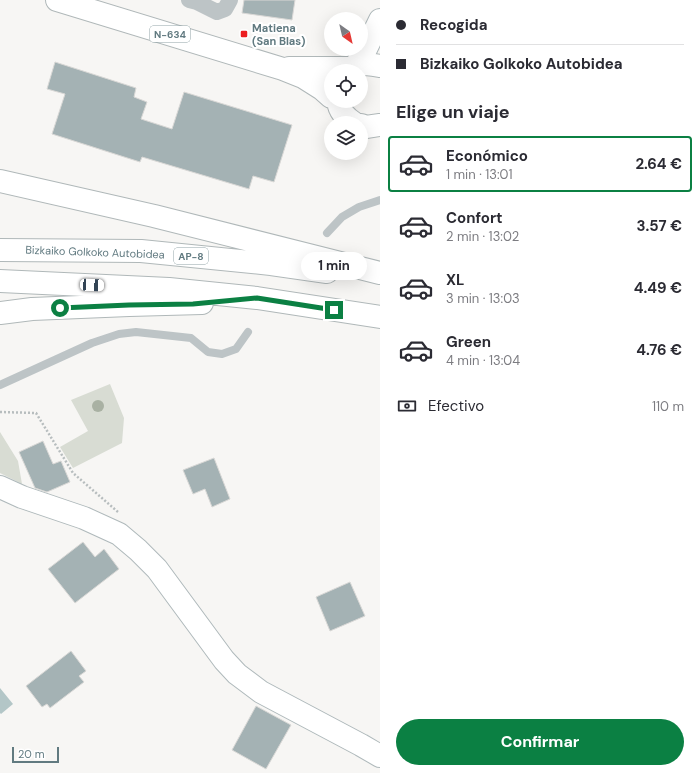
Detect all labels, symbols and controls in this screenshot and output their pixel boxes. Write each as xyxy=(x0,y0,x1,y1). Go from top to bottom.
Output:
north arrow xyxy=(324,12,368,56)
map controls xyxy=(324,12,368,160)
text: Recogida xyxy=(420,15,487,35)
place label: Matiena (San Blas) xyxy=(252,21,305,48)
road number: N-634 xyxy=(150,26,190,42)
marker: Matiena (San Blas) xyxy=(239,29,249,39)
text: Bizkaiko Golkoko Autobidea xyxy=(420,54,623,74)
button: locate xyxy=(324,64,368,108)
text: Elige un viaje xyxy=(396,100,510,124)
button: layers xyxy=(324,116,368,160)
icon: car xyxy=(398,146,434,182)
text: Económico xyxy=(446,146,528,166)
text: 2.64 € xyxy=(635,154,682,174)
text: 1 min · 13:01 xyxy=(446,166,512,183)
icon: car xyxy=(398,208,434,244)
text: Confort xyxy=(446,208,503,228)
text: 3.57 € xyxy=(637,216,682,236)
text: 2 min · 13:02 xyxy=(446,228,519,245)
street label: Bizkaiko Golkoko Autobidea xyxy=(25,243,165,261)
road number: AP-8 xyxy=(174,248,208,264)
callout: 1 min xyxy=(301,252,367,280)
text: 1 min xyxy=(318,257,350,274)
icon: car xyxy=(398,270,434,306)
text: XL xyxy=(446,270,464,290)
car xyxy=(80,278,104,292)
text: 4.49 € xyxy=(634,278,682,298)
text: 3 min · 13:03 xyxy=(446,290,520,307)
route start xyxy=(51,299,69,317)
route end xyxy=(325,301,343,319)
icon: car xyxy=(398,332,434,368)
text: Green xyxy=(446,332,491,352)
text: 4.76 € xyxy=(636,340,682,360)
text: 4 min · 13:04 xyxy=(446,352,520,369)
icon: cash xyxy=(396,395,418,417)
text: Efectivo xyxy=(428,396,484,416)
text: 110 m xyxy=(652,398,684,415)
button: Confirmar xyxy=(396,719,684,765)
scale bar xyxy=(12,745,59,764)
text: 20 m xyxy=(18,747,44,761)

